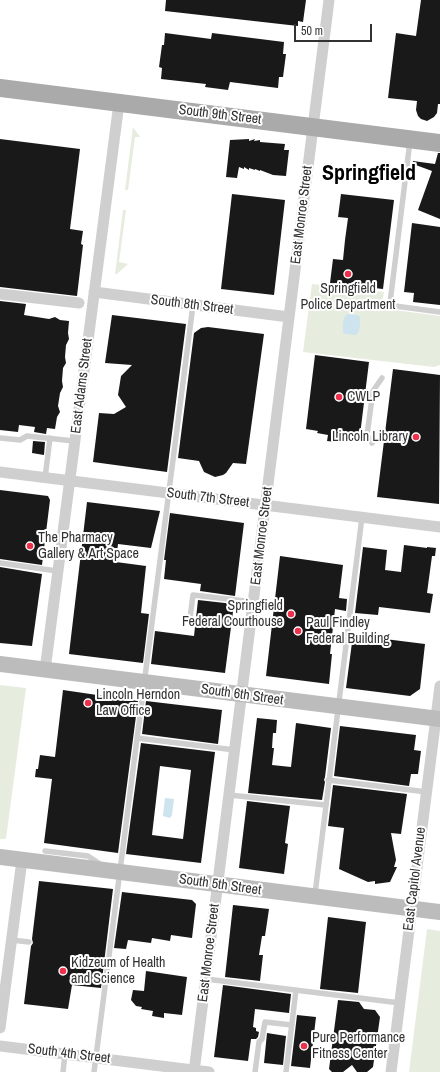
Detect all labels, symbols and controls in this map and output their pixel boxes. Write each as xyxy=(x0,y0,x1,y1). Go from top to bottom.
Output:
scale bar xyxy=(296,16,374,42)
text: 50 m xyxy=(301,23,323,39)
street label: South 9th Street xyxy=(178,102,262,128)
district label: Springfield xyxy=(322,161,416,187)
street label: East Monroe Street xyxy=(288,165,316,265)
marker: Springfield Police Department xyxy=(343,269,353,279)
place label: Springfield Police Department xyxy=(300,281,396,314)
street label: South 8th Street xyxy=(150,292,234,318)
street label: East Adams Street xyxy=(68,337,96,435)
place label: CWLP xyxy=(347,389,380,405)
marker: CWLP xyxy=(334,392,344,402)
place label: Lincoln Library xyxy=(332,429,408,445)
marker: Lincoln Library xyxy=(411,432,421,442)
street label: South 7th Street xyxy=(166,485,250,511)
street label: East Monroe Street xyxy=(248,486,276,586)
place label: The Pharmacy Gallery & Art Space xyxy=(38,530,139,562)
marker: The Pharmacy Gallery & Art Space xyxy=(25,541,35,551)
place label: Springfield Federal Courthouse xyxy=(182,598,283,630)
marker: Springfield Federal Courthouse xyxy=(286,609,296,619)
place label: Paul Findley Federal Building xyxy=(306,615,390,648)
marker: Paul Findley Federal Building xyxy=(293,626,303,636)
street label: South 6th Street xyxy=(200,681,284,709)
place label: Lincoln Herndon Law Office xyxy=(96,687,180,720)
marker: Lincoln Herndon Law Office xyxy=(83,698,93,708)
street label: East Capitol Avenue xyxy=(400,826,430,932)
street label: South 5th Street xyxy=(178,871,262,899)
street label: East Monroe Street xyxy=(195,903,223,1003)
place label: Kidzeum of Health and Science xyxy=(71,955,165,988)
marker: Kidzeum of Health and Science xyxy=(58,966,68,976)
place label: Pure Performance Fitness Center xyxy=(312,1030,405,1062)
street label: South 4th Street xyxy=(27,1041,111,1067)
marker: Pure Performance Fitness Center xyxy=(299,1041,309,1051)

